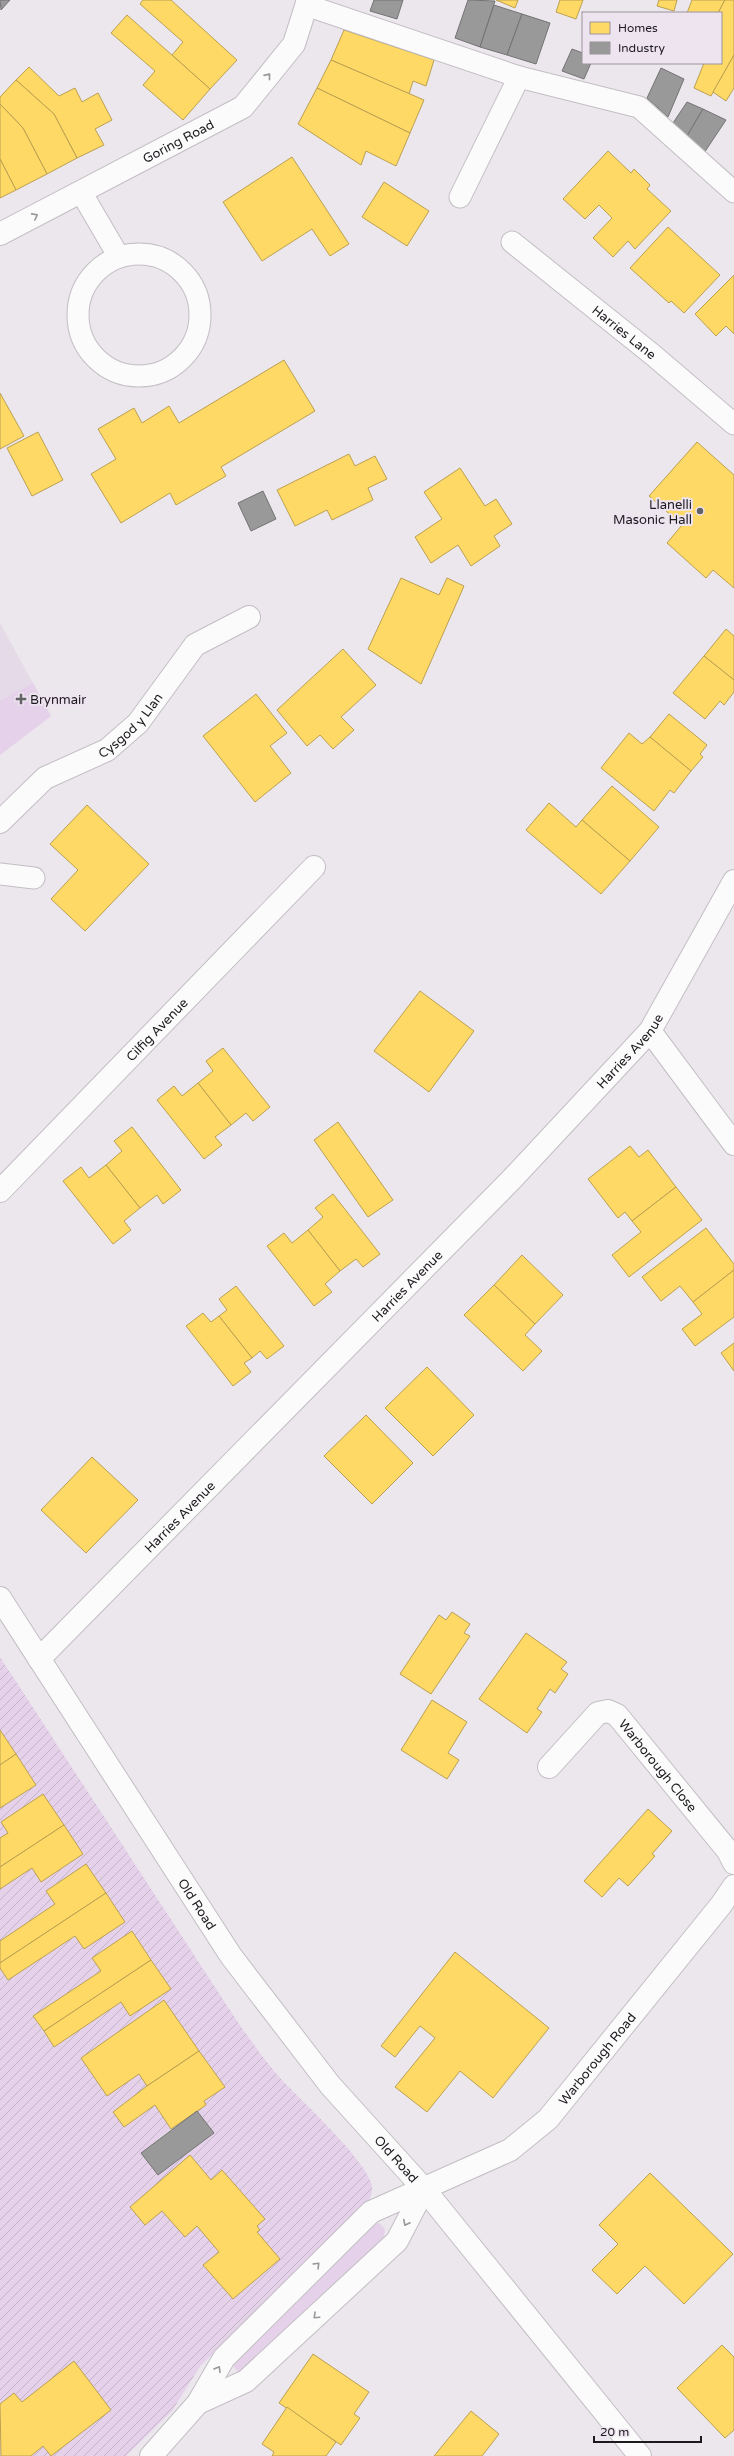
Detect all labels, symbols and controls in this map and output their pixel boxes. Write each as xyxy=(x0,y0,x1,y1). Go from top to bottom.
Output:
legend xyxy=(582,12,722,64)
text: Homes xyxy=(618,21,658,35)
text: Industry xyxy=(618,41,665,55)
one-way arrow xyxy=(263,74,270,81)
street label: Goring Road xyxy=(140,117,217,167)
one-way arrow xyxy=(30,213,38,221)
street label: Harries Lane xyxy=(589,302,659,363)
place label: Llanelli Masonic Hall xyxy=(613,497,692,528)
marker: Llanelli Masonic Hall xyxy=(695,506,705,516)
street label: Cysgod y Llan xyxy=(96,690,166,762)
place label: Brynmair xyxy=(30,692,86,708)
marker: Brynmair xyxy=(15,693,27,705)
street label: Cilfig Avenue xyxy=(123,995,192,1065)
street label: Harries Avenue xyxy=(594,1011,667,1092)
street label: Harries Avenue xyxy=(369,1247,446,1326)
street label: Harries Avenue xyxy=(141,1478,219,1556)
street label: Warborough Close xyxy=(615,1716,700,1816)
street label: Old Road xyxy=(174,1876,219,1933)
street label: Warborough Road xyxy=(556,2010,640,2108)
street label: Old Road xyxy=(370,2132,421,2186)
one-way arrow xyxy=(403,2219,411,2227)
one-way arrow xyxy=(312,2262,320,2270)
one-way arrow xyxy=(314,2311,321,2318)
one-way arrow xyxy=(213,2366,220,2373)
scale bar xyxy=(594,2418,701,2444)
text: 20 m xyxy=(600,2425,629,2439)

